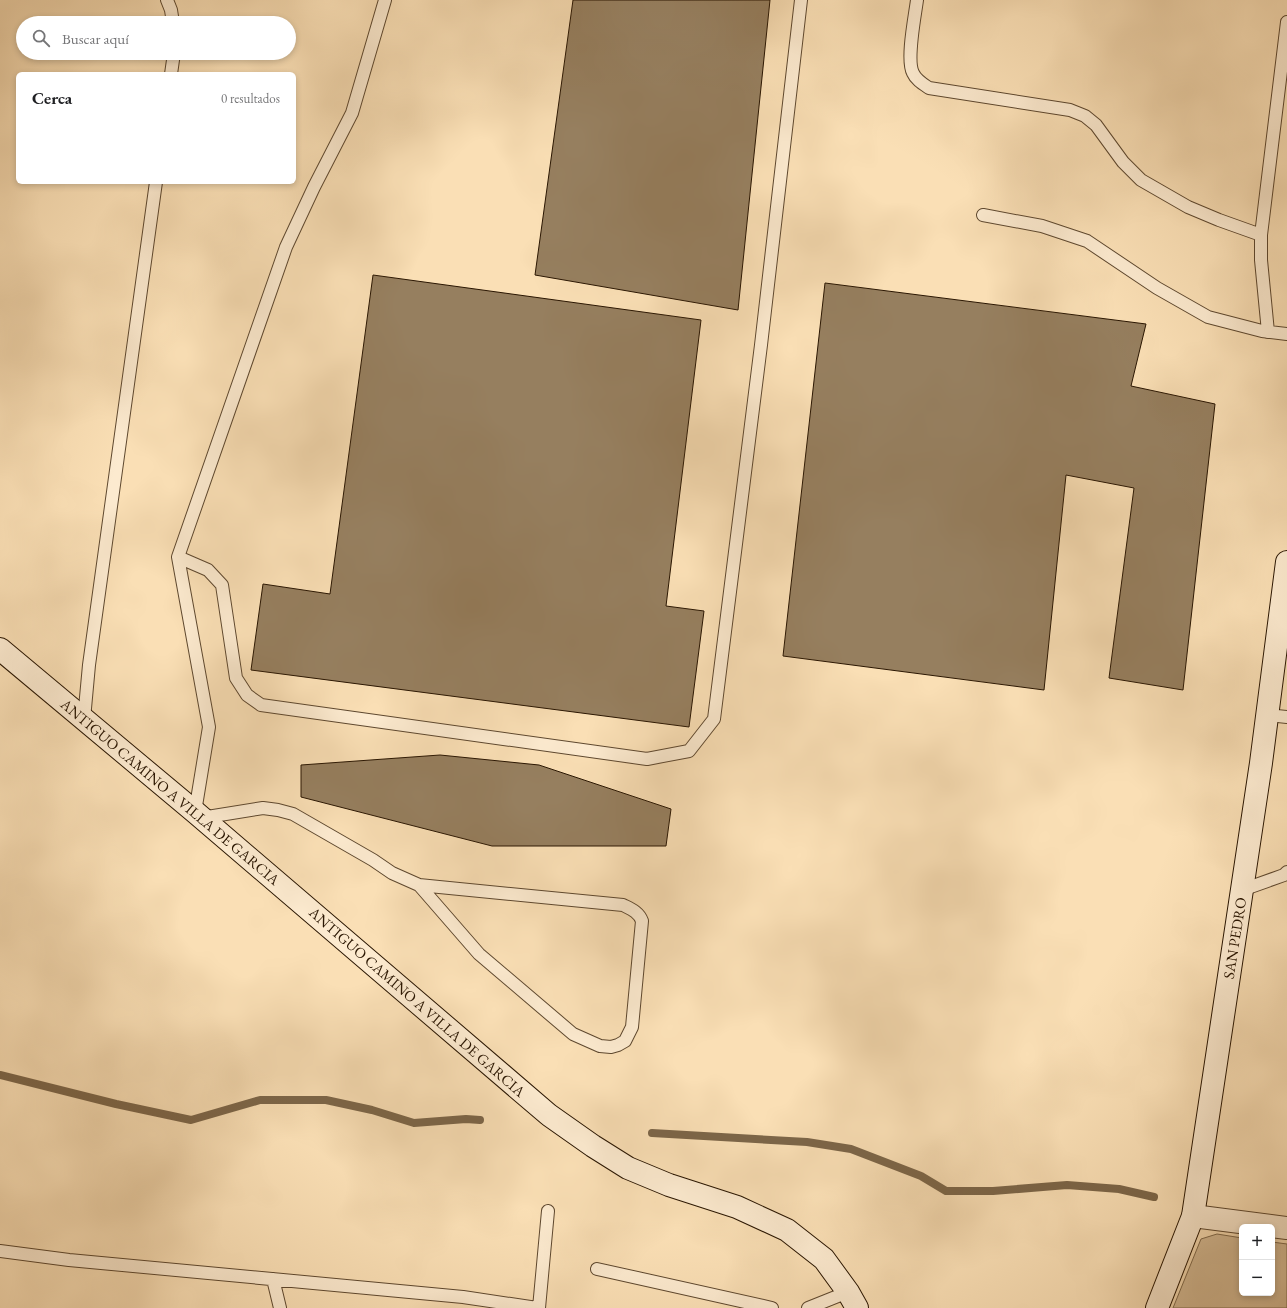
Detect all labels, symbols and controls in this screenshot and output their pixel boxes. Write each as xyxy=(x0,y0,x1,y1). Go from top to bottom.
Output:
search box xyxy=(16,16,296,60)
icon: search xyxy=(30,27,52,49)
text: Buscar aquí xyxy=(62,29,129,48)
text: Cerca xyxy=(32,87,72,109)
text: 0 resultados xyxy=(221,90,280,107)
street label: ANTIGUO CAMINO A VILLA DE GARCIA xyxy=(56,694,284,889)
street label: SAN PEDRO xyxy=(1219,896,1250,980)
street label: ANTIGUO CAMINO A VILLA DE GARCIA xyxy=(305,902,530,1101)
map controls xyxy=(1239,1224,1275,1296)
button: + xyxy=(1239,1224,1275,1260)
button: − xyxy=(1239,1260,1275,1296)

